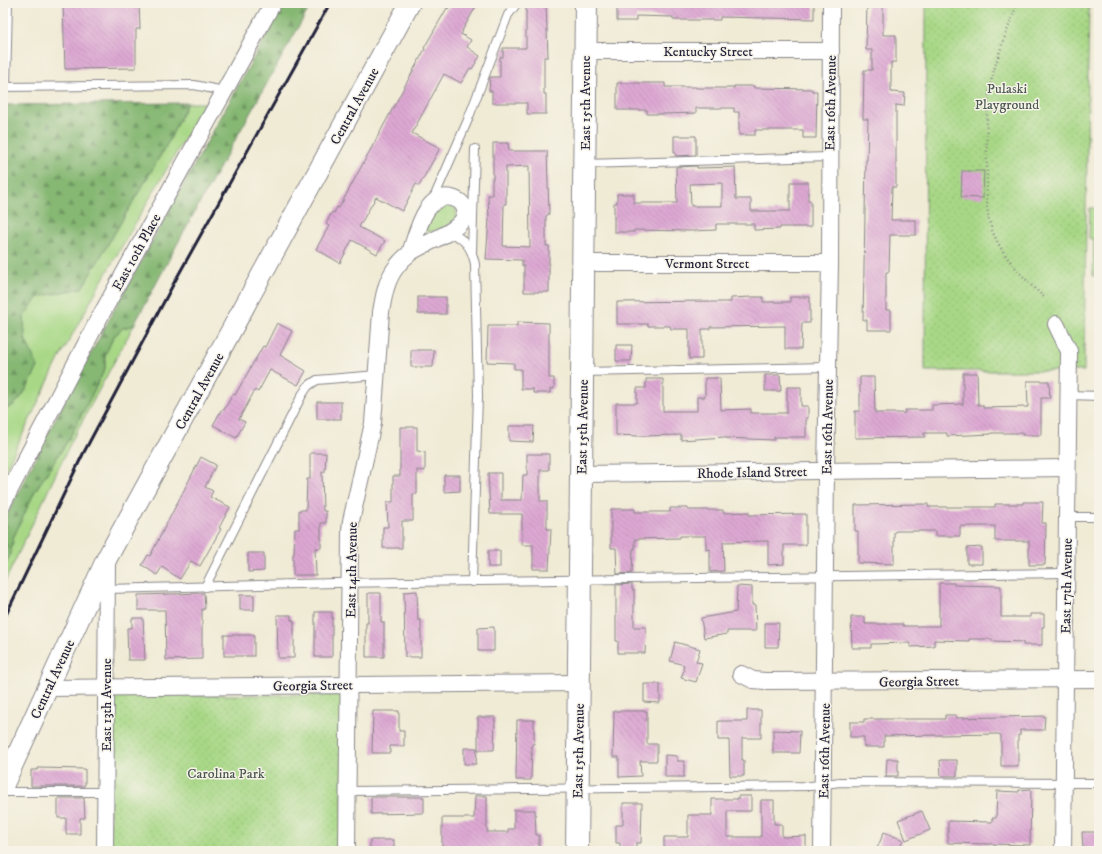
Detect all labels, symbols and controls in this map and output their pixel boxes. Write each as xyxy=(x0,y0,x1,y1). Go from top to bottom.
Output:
street label: Kentucky Street xyxy=(663,43,753,61)
street label: East 15th Avenue xyxy=(577,55,595,151)
street label: East 16th Avenue xyxy=(821,55,841,151)
street label: Central Avenue xyxy=(326,65,384,148)
park label: Pulaski Playground xyxy=(975,80,1039,114)
street label: East 10th Place xyxy=(108,211,166,294)
street label: Vermont Street xyxy=(664,255,750,273)
street label: Central Avenue xyxy=(171,350,229,433)
street label: East 15th Avenue xyxy=(573,379,593,475)
street label: East 16th Avenue xyxy=(818,379,838,475)
street label: Rhode Island Street xyxy=(697,463,808,483)
street label: East 14th Avenue xyxy=(342,521,362,618)
street label: East 17th Avenue xyxy=(1057,538,1077,634)
street label: Central Avenue xyxy=(27,637,79,722)
street label: East 13th Avenue xyxy=(98,658,116,752)
street label: Georgia Street xyxy=(879,672,960,692)
street label: Georgia Street xyxy=(273,676,354,696)
street label: East 15th Avenue xyxy=(569,703,589,799)
street label: East 16th Avenue xyxy=(815,703,835,799)
park label: Carolina Park xyxy=(187,765,265,783)

